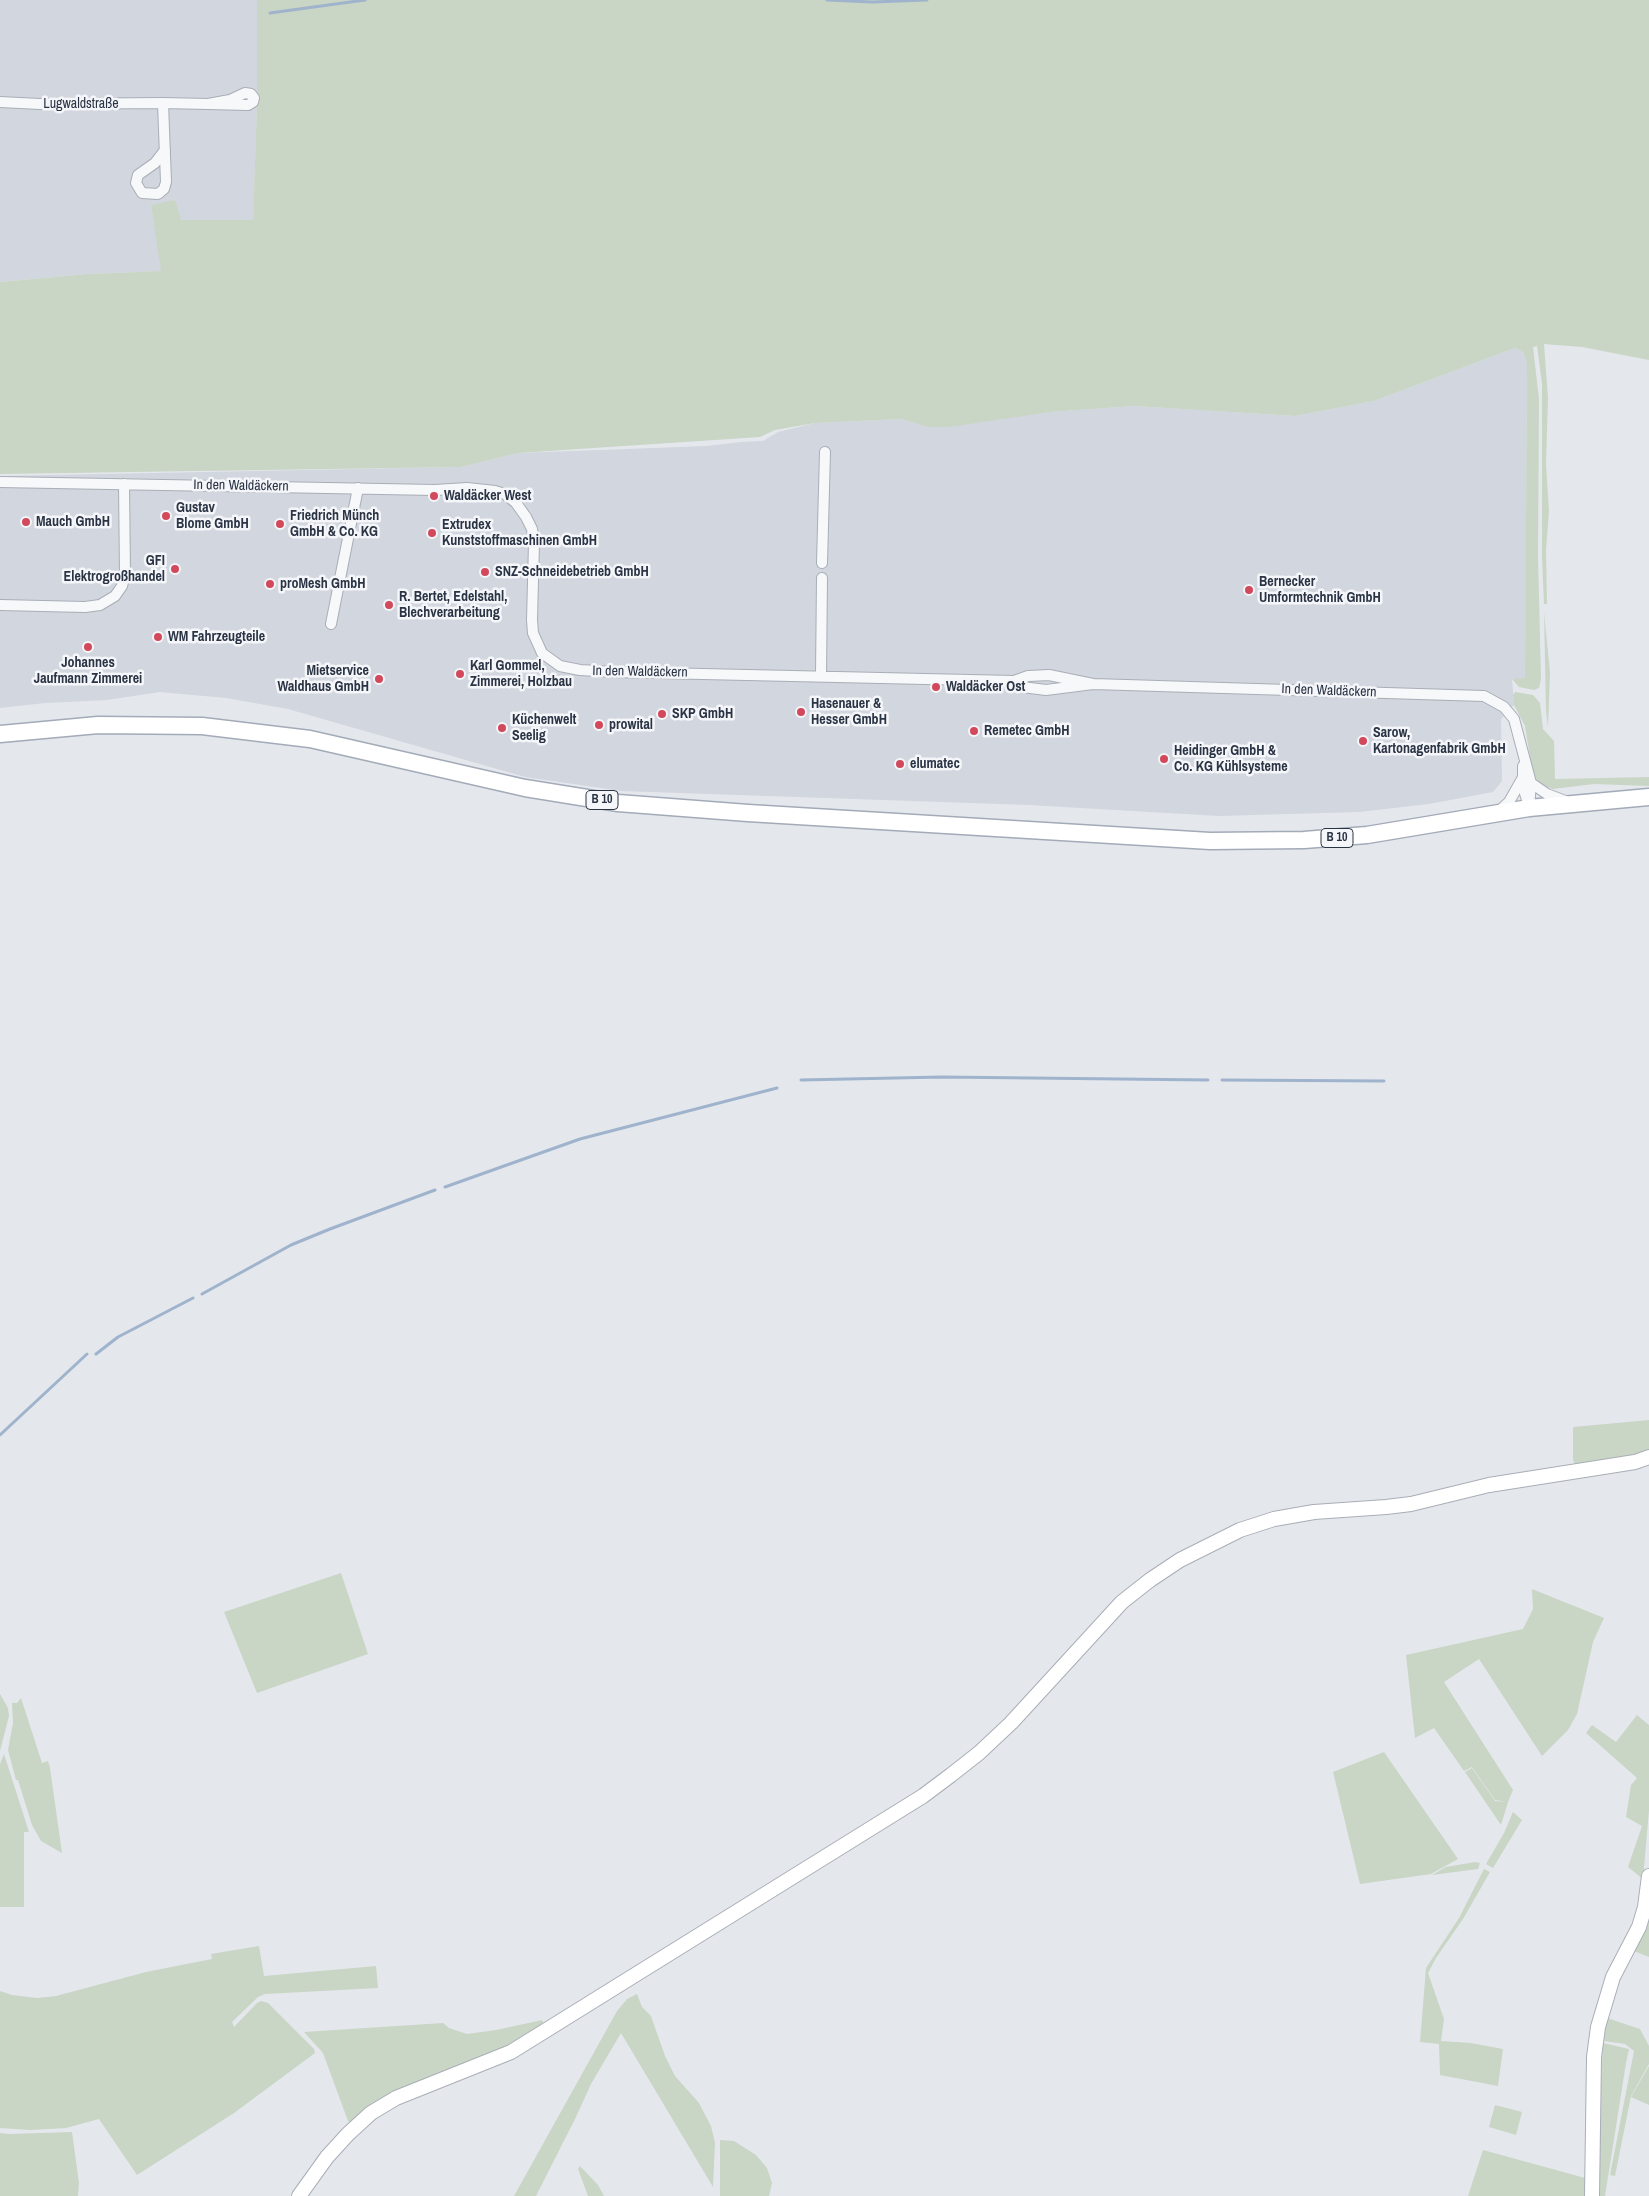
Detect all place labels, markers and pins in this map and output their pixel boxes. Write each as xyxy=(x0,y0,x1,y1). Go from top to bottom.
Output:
place label: Waldäcker West xyxy=(444,488,531,504)
marker: Waldäcker West xyxy=(428,490,440,502)
place label: Gustav Blome GmbH xyxy=(176,500,249,532)
place label: Friedrich Münch GmbH & Co. KG xyxy=(290,508,379,540)
marker: Gustav Blome GmbH xyxy=(160,510,172,522)
place label: Mauch GmbH xyxy=(36,514,110,530)
marker: Mauch GmbH xyxy=(20,516,32,528)
place label: Extrudex Kunststoffmaschinen GmbH xyxy=(442,517,597,550)
marker: Friedrich Münch GmbH & Co. KG xyxy=(274,518,286,530)
marker: Extrudex Kunststoffmaschinen GmbH xyxy=(426,527,438,539)
place label: GFI Elektrogroßhandel xyxy=(64,553,165,586)
marker: GFI Elektrogroßhandel xyxy=(169,563,181,575)
place label: SNZ-Schneidebetrieb GmbH xyxy=(495,564,649,580)
marker: SNZ-Schneidebetrieb GmbH xyxy=(479,566,491,578)
place label: Bernecker Umformtechnik GmbH xyxy=(1259,574,1381,606)
place label: proMesh GmbH xyxy=(280,576,365,592)
marker: proMesh GmbH xyxy=(264,578,276,590)
marker: Bernecker Umformtechnik GmbH xyxy=(1243,584,1255,596)
place label: R. Bertet, Edelstahl, Blechverarbeitung xyxy=(399,589,507,622)
marker: R. Bertet, Edelstahl, Blechverarbeitung xyxy=(383,599,395,611)
place label: WM Fahrzeugteile xyxy=(168,629,265,645)
marker: WM Fahrzeugteile xyxy=(152,631,164,643)
marker: Johannes Jaufmann Zimmerei xyxy=(82,641,94,653)
place label: Johannes Jaufmann Zimmerei xyxy=(34,655,142,688)
place label: Karl Gommel, Zimmerei, Holzbau xyxy=(470,658,572,690)
place label: Mietservice Waldhaus GmbH xyxy=(278,663,369,696)
marker: Karl Gommel, Zimmerei, Holzbau xyxy=(454,668,466,680)
marker: Mietservice Waldhaus GmbH xyxy=(373,673,385,685)
place label: Waldäcker Ost xyxy=(946,679,1025,695)
marker: Waldäcker Ost xyxy=(930,681,942,693)
place label: Hasenauer & Hesser GmbH xyxy=(811,696,887,729)
place label: SKP GmbH xyxy=(672,706,733,722)
marker: Hasenauer & Hesser GmbH xyxy=(795,706,807,718)
marker: SKP GmbH xyxy=(656,708,668,720)
place label: Küchenwelt Seelig xyxy=(512,712,576,744)
place label: prowital xyxy=(609,717,653,733)
marker: prowital xyxy=(593,719,605,731)
marker: Küchenwelt Seelig xyxy=(496,722,508,734)
place label: Remetec GmbH xyxy=(984,723,1069,739)
marker: Remetec GmbH xyxy=(968,725,980,737)
place label: Sarow, Kartonagenfabrik GmbH xyxy=(1373,725,1506,758)
marker: Sarow, Kartonagenfabrik GmbH xyxy=(1357,735,1369,747)
place label: Heidinger GmbH & Co. KG Kühlsysteme xyxy=(1174,743,1288,776)
marker: Heidinger GmbH & Co. KG Kühlsysteme xyxy=(1158,753,1170,765)
place label: elumatec xyxy=(910,756,960,772)
marker: elumatec xyxy=(894,758,906,770)

